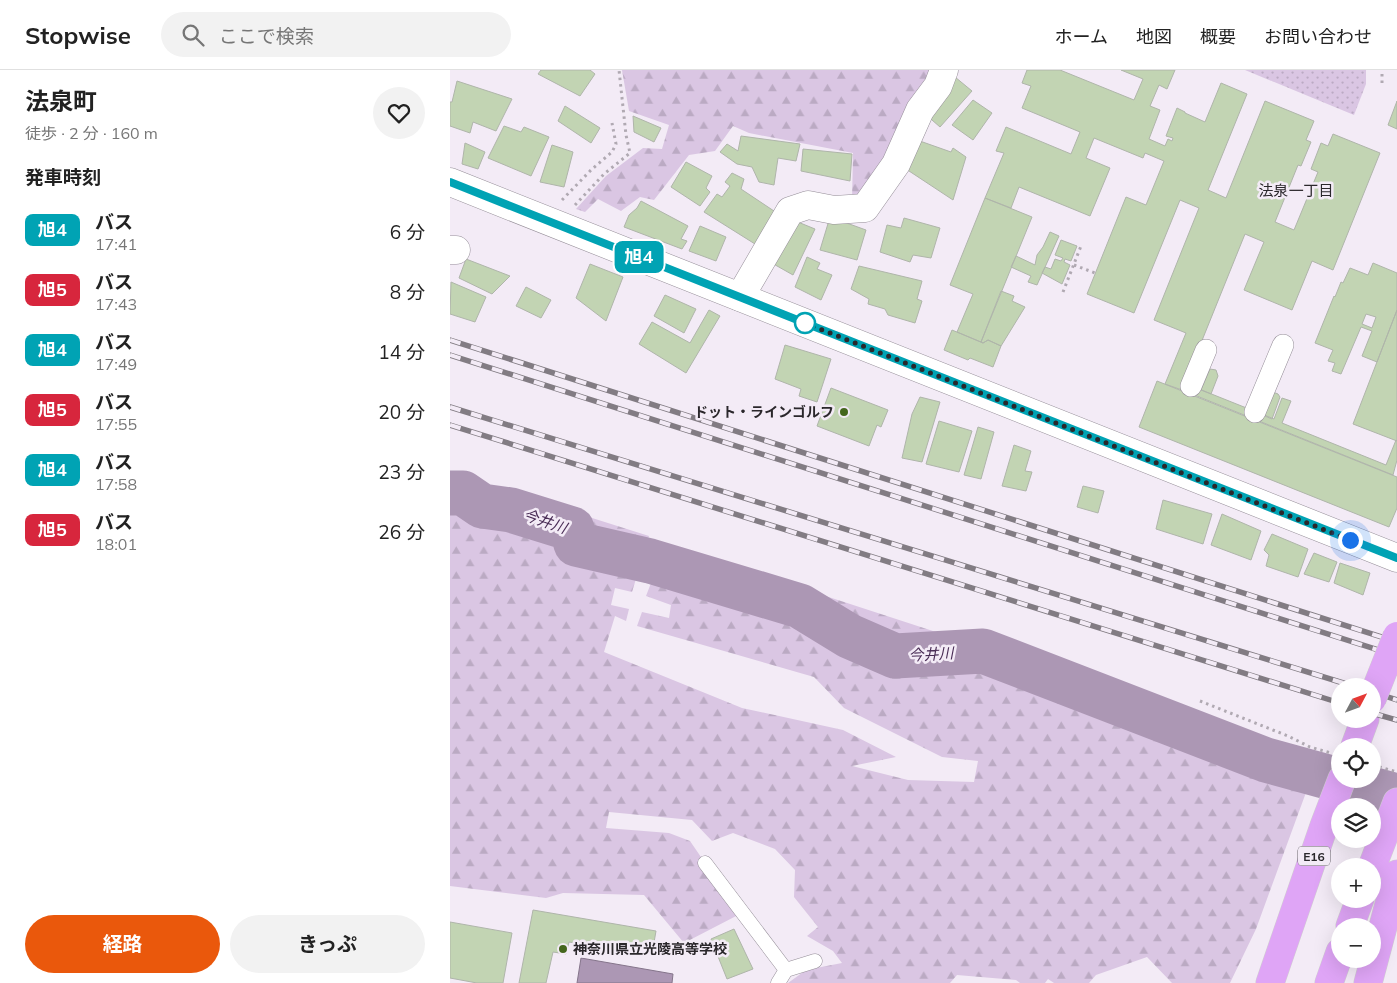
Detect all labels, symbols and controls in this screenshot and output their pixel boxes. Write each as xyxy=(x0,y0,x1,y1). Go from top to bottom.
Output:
search box xyxy=(161,12,511,57)
text: Stopwise xyxy=(25,20,131,50)
icon: search xyxy=(179,21,207,49)
text: ここで検索 xyxy=(219,24,314,48)
text: ホーム xyxy=(1055,25,1108,48)
text: 地図 xyxy=(1136,25,1172,48)
text: 概要 xyxy=(1200,25,1236,48)
text: お問い合わせ xyxy=(1264,25,1372,48)
text: 法泉町 xyxy=(25,86,97,116)
button: heart xyxy=(373,87,425,139)
text: 徒歩 · 2 分 · 160 m xyxy=(25,123,158,143)
text: 発車時刻 xyxy=(25,165,101,189)
district label: 法泉一丁目 xyxy=(1258,181,1334,200)
text: バス xyxy=(95,210,133,234)
text: 旭4 xyxy=(38,218,67,241)
text: 6 分 xyxy=(390,220,425,244)
text: 17:41 xyxy=(95,234,137,254)
line badge: 旭4 xyxy=(616,241,662,273)
text: 旭4 xyxy=(625,245,653,268)
text: バス xyxy=(95,270,133,294)
text: 旭5 xyxy=(38,278,67,301)
text: 8 分 xyxy=(390,280,425,304)
text: 17:43 xyxy=(95,294,137,314)
unlabelled marker xyxy=(794,312,816,334)
text: バス xyxy=(95,330,133,354)
text: 旭4 xyxy=(38,338,67,361)
text: 14 分 xyxy=(378,340,425,364)
text: 17:49 xyxy=(95,354,137,374)
text: バス xyxy=(95,390,133,414)
text: 旭5 xyxy=(38,398,67,421)
text: 20 分 xyxy=(378,400,425,424)
place label: ドット・ラインゴルフ xyxy=(694,403,834,421)
marker: ドット・ラインゴルフ xyxy=(838,406,850,418)
text: 17:55 xyxy=(95,414,137,434)
text: バス xyxy=(95,450,133,474)
text: 旭4 xyxy=(38,458,67,481)
text: 23 分 xyxy=(378,460,425,484)
text: 17:58 xyxy=(95,474,137,494)
water label: 今井川 xyxy=(521,505,571,538)
text: バス xyxy=(95,510,133,534)
text: 旭5 xyxy=(38,518,67,541)
text: 26 分 xyxy=(378,520,425,544)
your location xyxy=(1338,528,1363,553)
text: 18:01 xyxy=(95,534,137,554)
water label: 今井川 xyxy=(908,643,956,665)
north arrow xyxy=(1331,678,1381,728)
map controls xyxy=(1331,678,1381,968)
button: locate xyxy=(1331,738,1381,788)
button: layers xyxy=(1331,798,1381,848)
road number: E16 xyxy=(1298,846,1330,866)
button: + xyxy=(1331,858,1381,908)
button: 経路 xyxy=(25,915,220,973)
button: きっぷ xyxy=(230,915,425,973)
button: − xyxy=(1331,918,1381,968)
place label: 神奈川県立光陵高等学校 xyxy=(573,940,727,958)
marker: 神奈川県立光陵高等学校 xyxy=(557,943,569,955)

